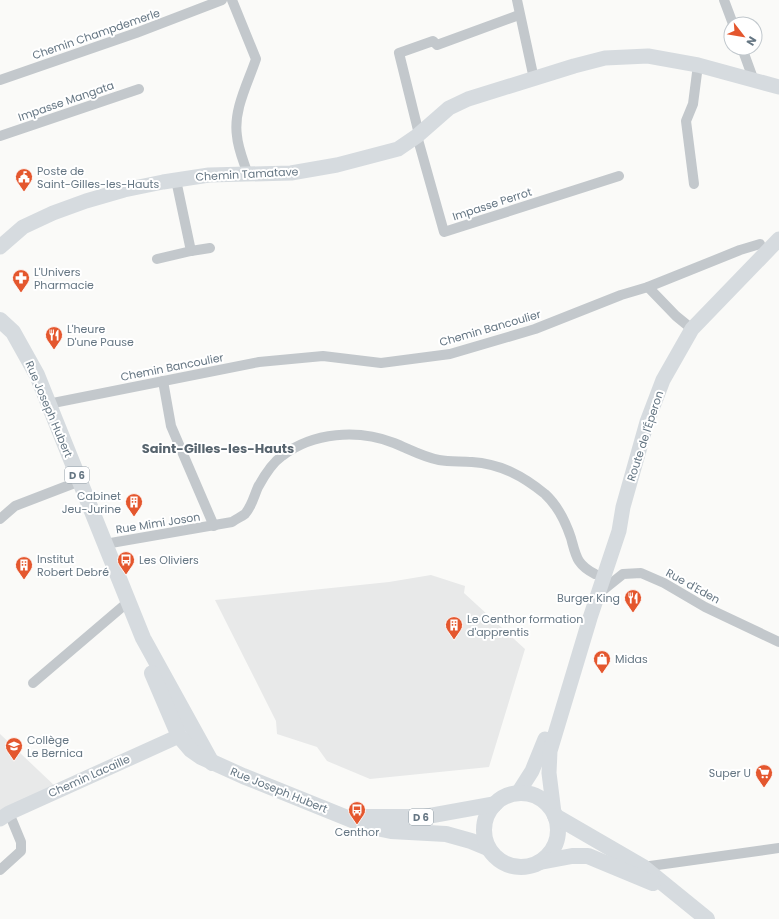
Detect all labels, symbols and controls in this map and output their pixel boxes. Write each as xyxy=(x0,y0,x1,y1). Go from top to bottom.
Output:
street label: Chemin Champdemerle xyxy=(30,5,162,63)
north arrow xyxy=(723,16,763,56)
text: N xyxy=(743,33,761,49)
street label: Impasse Mangata xyxy=(16,77,116,125)
place label: Poste de Saint-Gilles-les-Hauts xyxy=(37,163,159,192)
street label: Chemin Tamatave xyxy=(195,163,299,185)
public building icon: Poste de Saint-Gilles-les-Hauts xyxy=(14,167,34,192)
street label: Impasse Perrot xyxy=(450,184,534,224)
place label: L'Univers Pharmacie xyxy=(34,264,94,293)
pharmacy icon: L'Univers Pharmacie xyxy=(11,268,31,293)
street label: Chemin Bancoulier xyxy=(437,306,543,350)
place label: L'heure D'une Pause xyxy=(67,321,134,350)
restaurant icon: L'heure D'une Pause xyxy=(44,325,64,350)
street label: Chemin Bancoulier xyxy=(119,349,225,385)
street label: Rue Joseph Hubert xyxy=(21,358,77,460)
street label: Route de l'Éperon xyxy=(623,389,667,483)
district label: Saint-Gilles-les-Hauts xyxy=(142,439,294,458)
road number: D 6 xyxy=(65,467,89,483)
place label: Cabinet Jeu-Jurine xyxy=(62,488,121,517)
building icon: Cabinet Jeu-Jurine xyxy=(124,492,144,517)
street label: Rue Mimi Joson xyxy=(115,508,201,538)
bus stop icon: Les Oliviers xyxy=(116,550,136,575)
place label: Institut Robert Debré xyxy=(37,551,109,580)
place label: Les Oliviers xyxy=(139,552,199,568)
building icon: Institut Robert Debré xyxy=(14,555,34,580)
street label: Rue d'Eden xyxy=(663,565,723,607)
restaurant icon: Burger King xyxy=(623,588,643,613)
place label: Burger King xyxy=(557,590,620,606)
place label: Le Centhor formation d'apprentis xyxy=(467,611,583,640)
building icon: Le Centhor formation d'apprentis xyxy=(444,615,464,640)
shop icon: Midas xyxy=(592,649,612,674)
place label: Midas xyxy=(615,651,648,667)
place label: Collège Le Bernica xyxy=(27,732,83,761)
school or university icon: Collège Le Bernica xyxy=(4,736,24,761)
street label: Chemin Lacaille xyxy=(46,751,132,801)
street label: Rue Joseph Hubert xyxy=(228,763,330,817)
supermarket icon: Super U xyxy=(754,763,774,788)
place label: Super U xyxy=(709,765,751,781)
bus stop icon: Centhor xyxy=(347,800,367,825)
road number: D 6 xyxy=(409,809,433,825)
place label: Centhor xyxy=(335,824,379,840)

